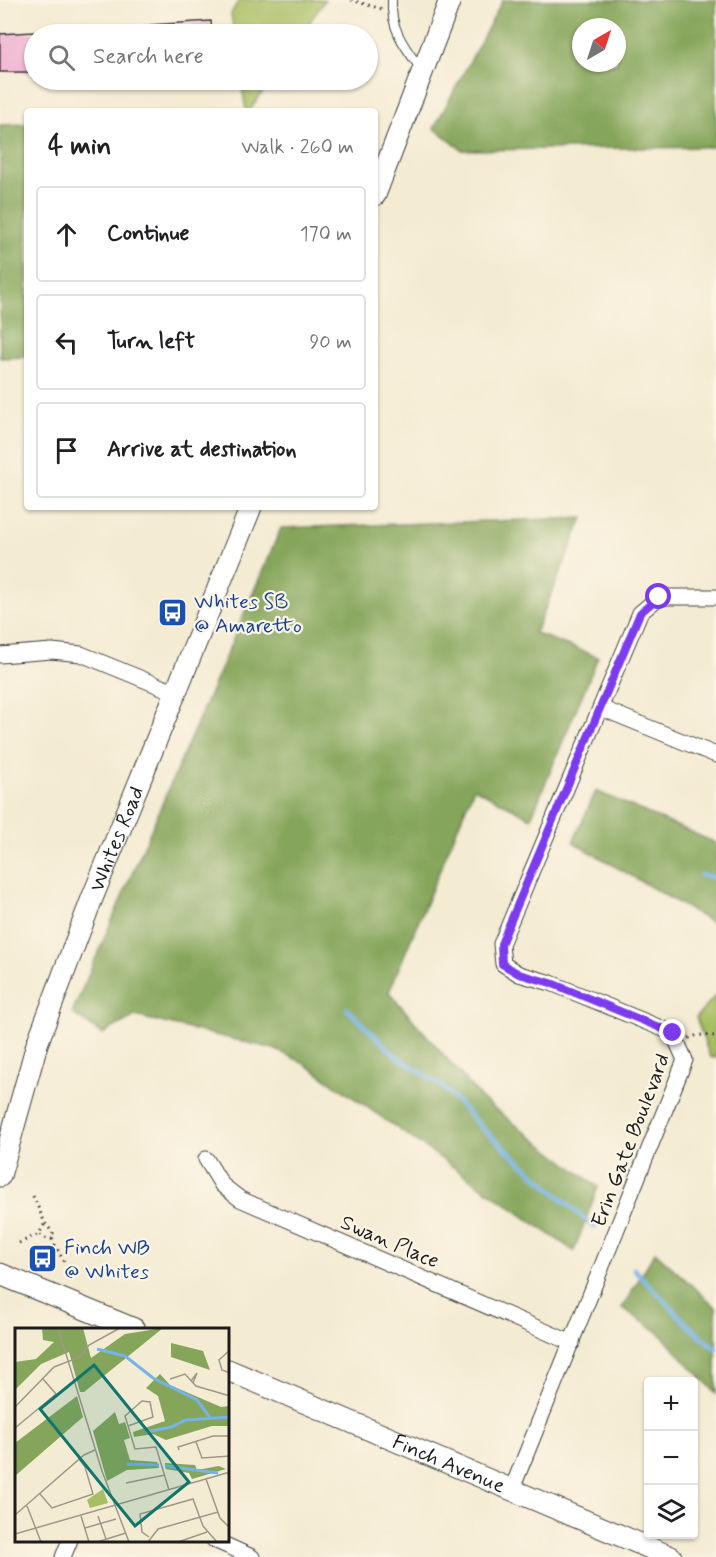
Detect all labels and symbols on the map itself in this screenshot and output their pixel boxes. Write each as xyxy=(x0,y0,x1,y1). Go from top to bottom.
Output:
north arrow xyxy=(572,18,626,72)
route start xyxy=(645,583,671,609)
place label: Whites SB @ Amaretto xyxy=(194,588,302,640)
bus stop icon: Whites SB @ Amaretto xyxy=(157,597,189,629)
street label: Whites Road xyxy=(83,782,151,896)
route end xyxy=(659,1019,685,1045)
street label: Erin Gate Boulevard xyxy=(585,1050,677,1231)
street label: Swan Place xyxy=(336,1209,443,1275)
place label: Finch WB @ Whites xyxy=(64,1234,150,1286)
bus stop icon: Finch WB @ Whites xyxy=(27,1243,59,1275)
inset map xyxy=(15,1328,230,1542)
street label: Finch Avenue xyxy=(388,1428,509,1500)

